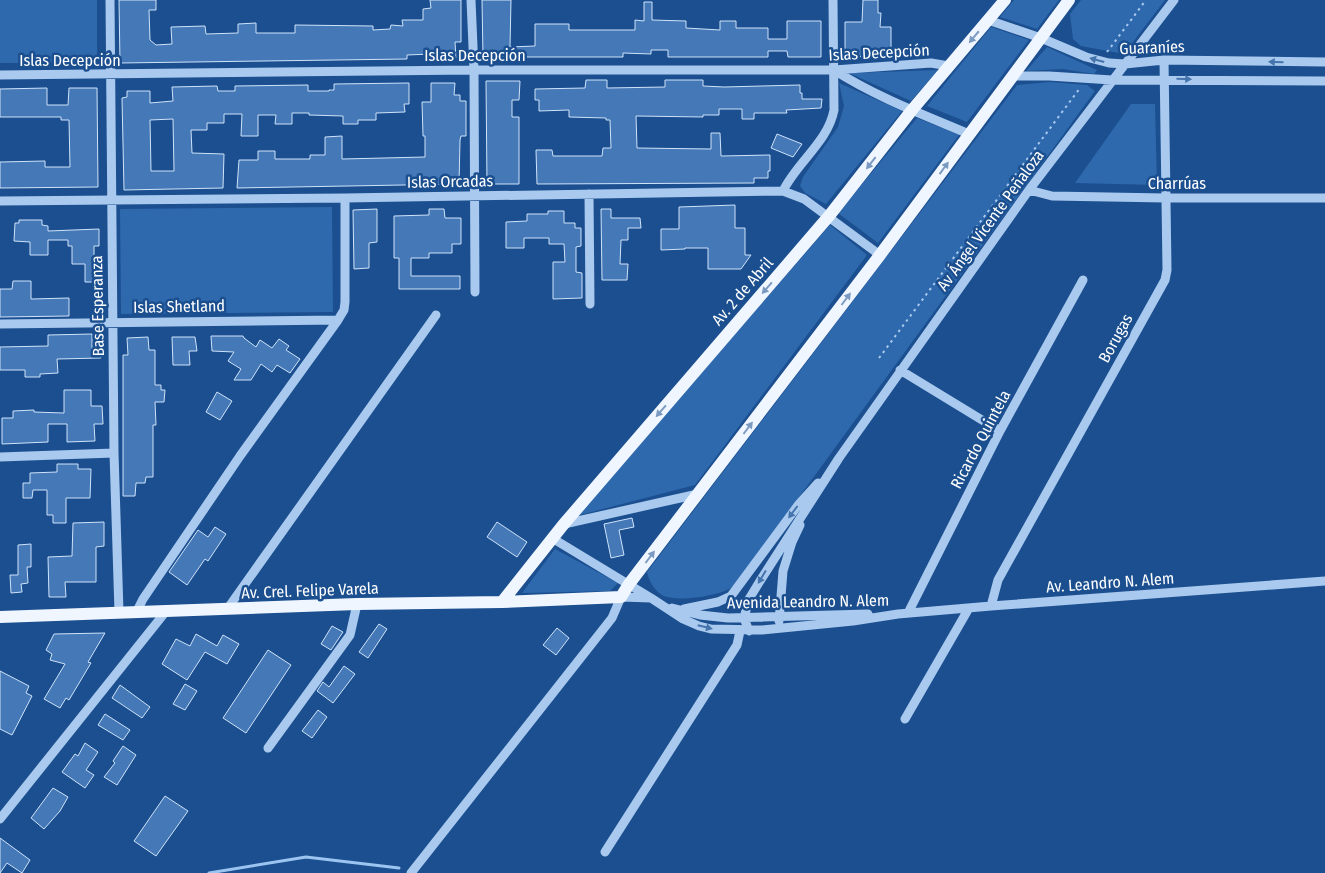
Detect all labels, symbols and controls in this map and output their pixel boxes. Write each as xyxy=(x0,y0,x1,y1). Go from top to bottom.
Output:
one-way arrow xyxy=(968,30,979,43)
street label: Guaraníes xyxy=(1119,37,1185,58)
street label: Islas Decepción xyxy=(828,40,930,65)
street label: Islas Decepción xyxy=(424,46,526,65)
street label: Islas Decepción xyxy=(19,51,121,70)
one-way arrow xyxy=(1089,56,1104,64)
one-way arrow xyxy=(1268,57,1284,65)
one-way arrow xyxy=(1176,75,1192,83)
street label: Av Ángel Vicente Peñaloza xyxy=(933,146,1048,294)
one-way arrow xyxy=(865,156,876,169)
one-way arrow xyxy=(938,162,949,175)
street label: Islas Orcadas xyxy=(407,171,494,192)
street label: Charrúas xyxy=(1148,174,1206,193)
street label: Av. 2 de Abril xyxy=(708,253,777,329)
street label: Base Esperanza xyxy=(87,255,108,357)
one-way arrow xyxy=(761,281,773,293)
one-way arrow xyxy=(841,293,852,306)
street label: Islas Shetland xyxy=(133,296,225,317)
street label: Borugas xyxy=(1094,310,1137,366)
street label: Ricardo Quintela xyxy=(946,387,1014,492)
one-way arrow xyxy=(655,404,667,416)
one-way arrow xyxy=(743,421,753,435)
one-way arrow xyxy=(787,505,798,518)
one-way arrow xyxy=(644,551,655,564)
street label: Av. Leandro N. Alem xyxy=(1045,569,1175,596)
one-way arrow xyxy=(758,570,767,583)
street label: Av. Crel. Felipe Varela xyxy=(241,579,379,602)
street label: Avenida Leandro N. Alem xyxy=(727,591,889,612)
one-way arrow xyxy=(697,623,712,631)

